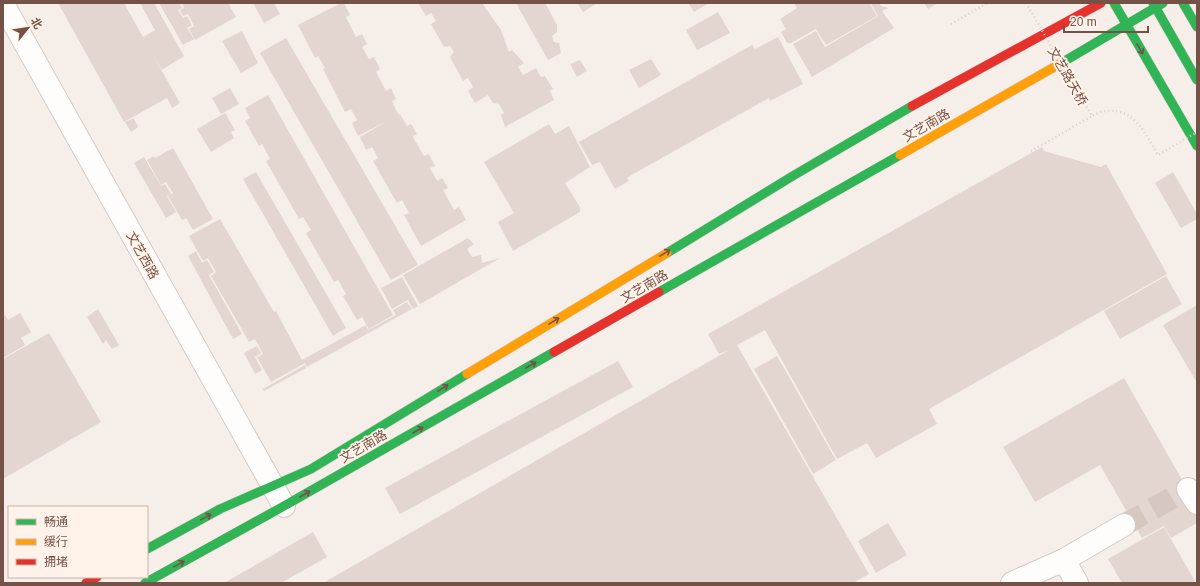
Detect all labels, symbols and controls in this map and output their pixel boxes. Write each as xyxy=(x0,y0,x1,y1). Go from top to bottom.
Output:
north arrow xyxy=(8,8,48,48)
scale bar xyxy=(1064,8,1148,34)
text: 北 xyxy=(29,15,45,31)
text: 20 m xyxy=(1070,15,1097,29)
one-way arrow xyxy=(1137,43,1145,55)
street label: 文艺路天桥 xyxy=(1045,44,1090,108)
street label: 文艺南路 xyxy=(900,106,953,145)
street label: 文艺西路 xyxy=(123,229,162,282)
one-way arrow xyxy=(659,249,671,257)
street label: 文艺南路 xyxy=(618,267,671,306)
one-way arrow xyxy=(548,316,560,324)
one-way arrow xyxy=(525,361,537,369)
one-way arrow xyxy=(437,384,449,392)
one-way arrow xyxy=(412,425,424,433)
street label: 文艺南路 xyxy=(337,427,390,466)
one-way arrow xyxy=(299,490,311,498)
legend xyxy=(8,506,148,578)
one-way arrow xyxy=(199,512,211,520)
text: 畅通 xyxy=(44,515,68,529)
text: 缓行 xyxy=(44,535,68,549)
text: 拥堵 xyxy=(44,555,68,569)
one-way arrow xyxy=(173,560,185,568)

